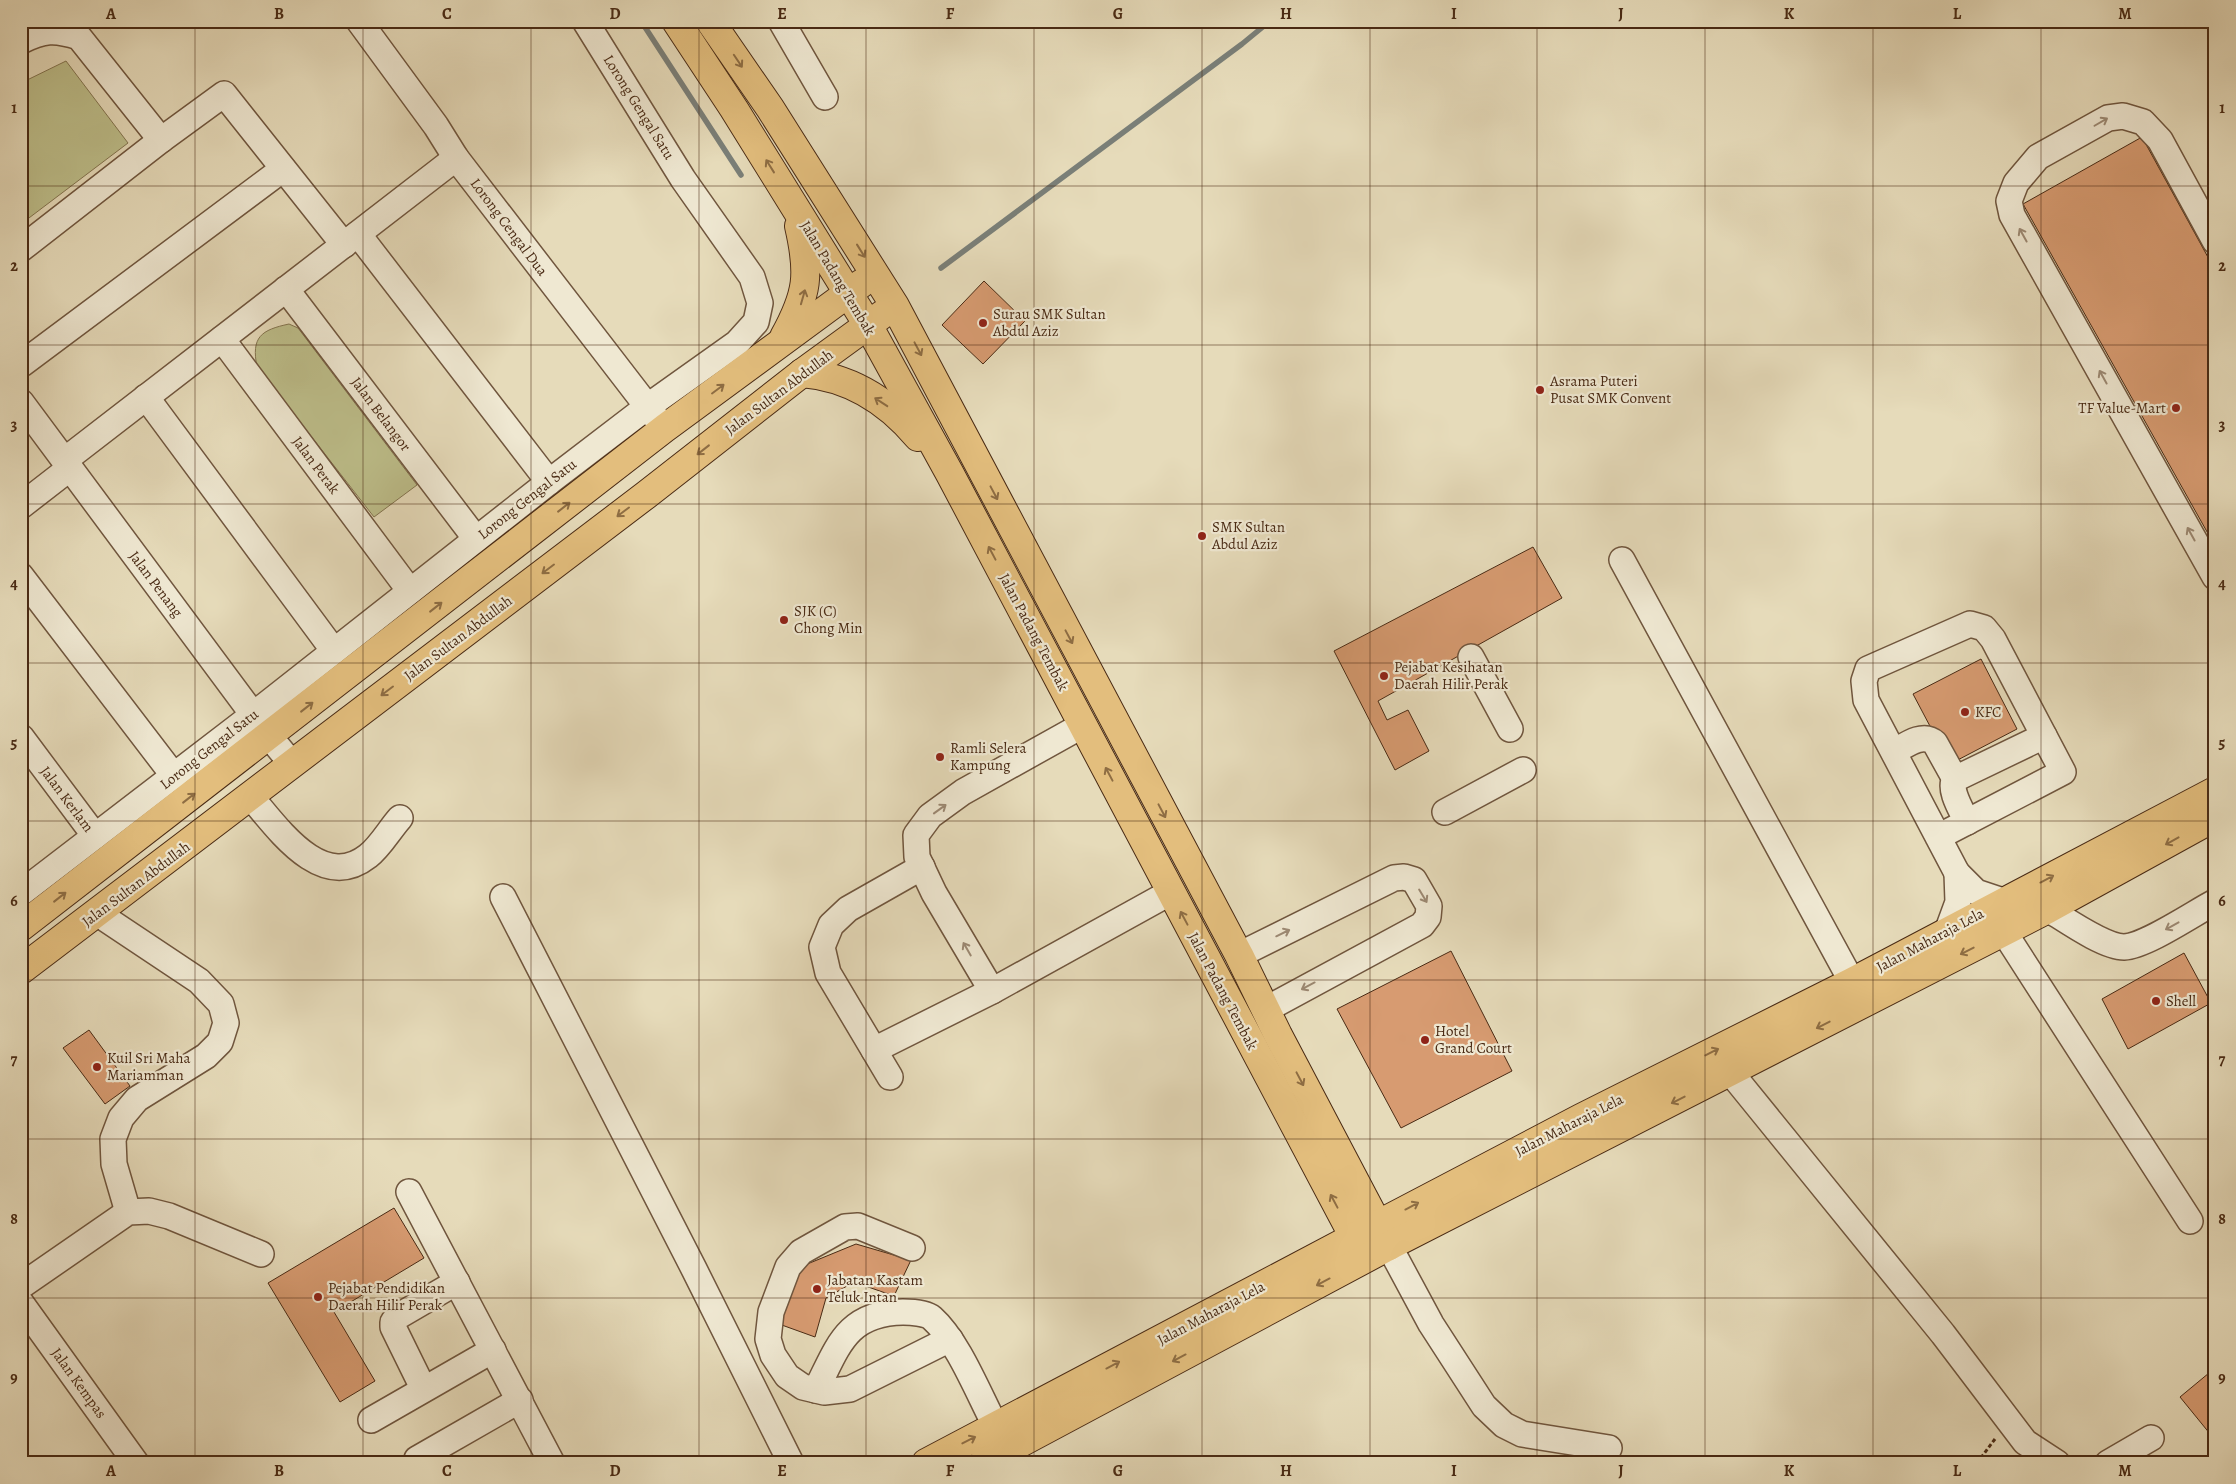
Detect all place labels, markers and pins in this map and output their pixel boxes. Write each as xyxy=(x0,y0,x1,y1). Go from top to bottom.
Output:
place label: Surau SMK Sultan Abdul Aziz xyxy=(992,304,1106,341)
marker: Surau SMK Sultan Abdul Aziz xyxy=(977,317,989,329)
place label: Asrama Puteri Pusat SMK Convent xyxy=(1549,371,1671,408)
marker: Asrama Puteri Pusat SMK Convent xyxy=(1534,384,1546,396)
place label: TF Value-Mart xyxy=(2078,398,2166,418)
marker: TF Value-Mart xyxy=(2170,402,2182,414)
place label: SMK Sultan Abdul Aziz xyxy=(1211,517,1285,554)
marker: SMK Sultan Abdul Aziz xyxy=(1196,530,1208,542)
place label: SJK (C) Chong Min xyxy=(794,601,863,638)
marker: SJK (C) Chong Min xyxy=(778,614,790,626)
place label: Pejabat Kesihatan Daerah Hilir Perak xyxy=(1394,657,1509,694)
marker: Pejabat Kesihatan Daerah Hilir Perak xyxy=(1378,670,1390,682)
place label: KFC xyxy=(1975,702,2001,722)
marker: KFC xyxy=(1959,706,1971,718)
place label: Ramli Selera Kampung xyxy=(950,738,1027,775)
marker: Ramli Selera Kampung xyxy=(934,751,946,763)
place label: Shell xyxy=(2166,991,2196,1011)
marker: Shell xyxy=(2150,995,2162,1007)
place label: Hotel Grand Court xyxy=(1435,1021,1512,1058)
marker: Hotel Grand Court xyxy=(1419,1034,1431,1046)
place label: Kuil Sri Maha Mariamman xyxy=(107,1048,190,1085)
marker: Kuil Sri Maha Mariamman xyxy=(91,1061,103,1073)
place label: Jabatan Kastam Teluk Intan xyxy=(827,1270,923,1307)
place label: Pejabat Pendidikan Daerah Hilir Perak xyxy=(328,1278,445,1315)
marker: Jabatan Kastam Teluk Intan xyxy=(811,1283,823,1295)
marker: Pejabat Pendidikan Daerah Hilir Perak xyxy=(312,1291,324,1303)

